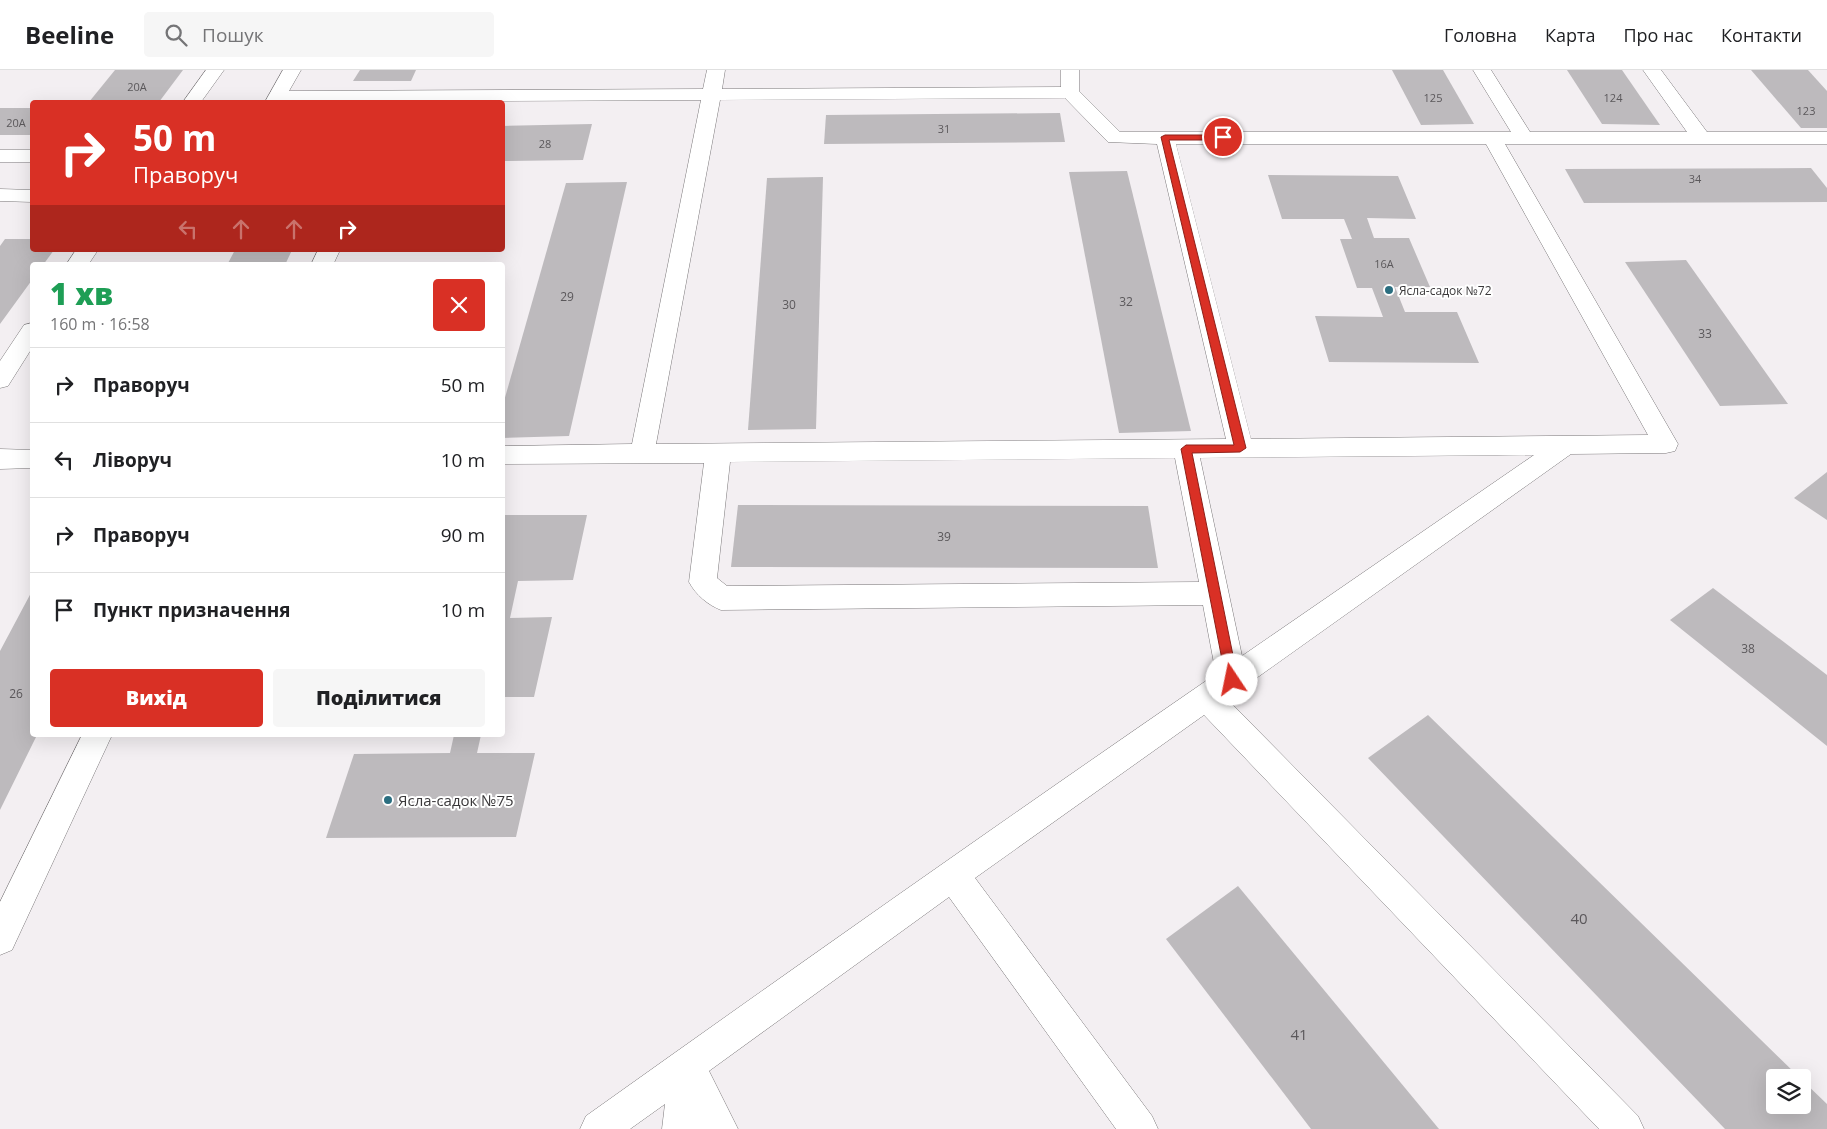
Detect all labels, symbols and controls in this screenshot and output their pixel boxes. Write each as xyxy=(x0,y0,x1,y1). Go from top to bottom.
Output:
search box xyxy=(144,12,494,57)
text: Beeline xyxy=(25,18,114,51)
icon: search xyxy=(162,21,190,49)
text: Пошук xyxy=(202,22,264,48)
text: Головна xyxy=(1444,23,1517,47)
text: Карта xyxy=(1545,23,1595,47)
text: Про нас xyxy=(1623,23,1693,47)
text: Контакти xyxy=(1721,23,1802,47)
house number: 20А xyxy=(127,79,147,94)
house number: 125 xyxy=(1424,90,1442,105)
house number: 124 xyxy=(1604,90,1623,105)
house number: 123 xyxy=(1797,103,1815,118)
text: 50 m xyxy=(133,114,216,161)
house number: 20А xyxy=(6,115,26,130)
pin xyxy=(1202,116,1244,158)
icon: right xyxy=(50,120,115,185)
house number: 31 xyxy=(938,121,950,136)
icon: arrive xyxy=(1209,123,1237,151)
house number: 28 xyxy=(539,136,551,151)
text: Праворуч xyxy=(133,159,238,189)
house number: 34 xyxy=(1689,171,1702,186)
icon: left xyxy=(174,215,202,243)
icon: ahead xyxy=(227,215,255,243)
icon: ahead xyxy=(280,215,308,243)
icon: right xyxy=(333,215,361,243)
house number: 16А xyxy=(1374,256,1394,271)
text: 1 хв xyxy=(50,273,113,314)
button: close xyxy=(433,279,485,331)
place label: Ясла-садок №72 xyxy=(1399,282,1492,299)
marker: Ясла-садок №72 xyxy=(1383,284,1395,296)
house number: 29 xyxy=(560,288,574,305)
house number: 32 xyxy=(1119,293,1133,310)
house number: 30 xyxy=(782,296,796,313)
text: 160 m · 16:58 xyxy=(50,313,150,335)
house number: 33 xyxy=(1698,325,1712,342)
icon: right xyxy=(50,371,78,399)
text: Праворуч xyxy=(93,372,190,398)
text: 50 m xyxy=(441,372,485,398)
icon: left xyxy=(50,446,78,474)
text: Ліворуч xyxy=(93,447,172,473)
text: 10 m xyxy=(441,447,485,473)
icon: right xyxy=(50,521,78,549)
text: Праворуч xyxy=(93,522,190,548)
text: 90 m xyxy=(441,522,485,548)
house number: 39 xyxy=(937,528,951,545)
icon: arrive xyxy=(50,596,78,624)
text: Пункт призначення xyxy=(93,597,291,623)
text: 10 m xyxy=(441,597,485,623)
house number: 38 xyxy=(1741,640,1755,657)
position arrow xyxy=(1205,653,1257,705)
button: Вихід xyxy=(50,669,263,727)
button: Поділитися xyxy=(273,669,485,727)
house number: 26 xyxy=(9,685,23,702)
place label: Ясла-садок №75 xyxy=(398,790,514,810)
marker: Ясла-садок №75 xyxy=(382,794,394,806)
house number: 40 xyxy=(1570,908,1588,928)
house number: 41 xyxy=(1290,1024,1308,1044)
map controls xyxy=(1766,1069,1811,1114)
button: layers xyxy=(1766,1069,1811,1114)

